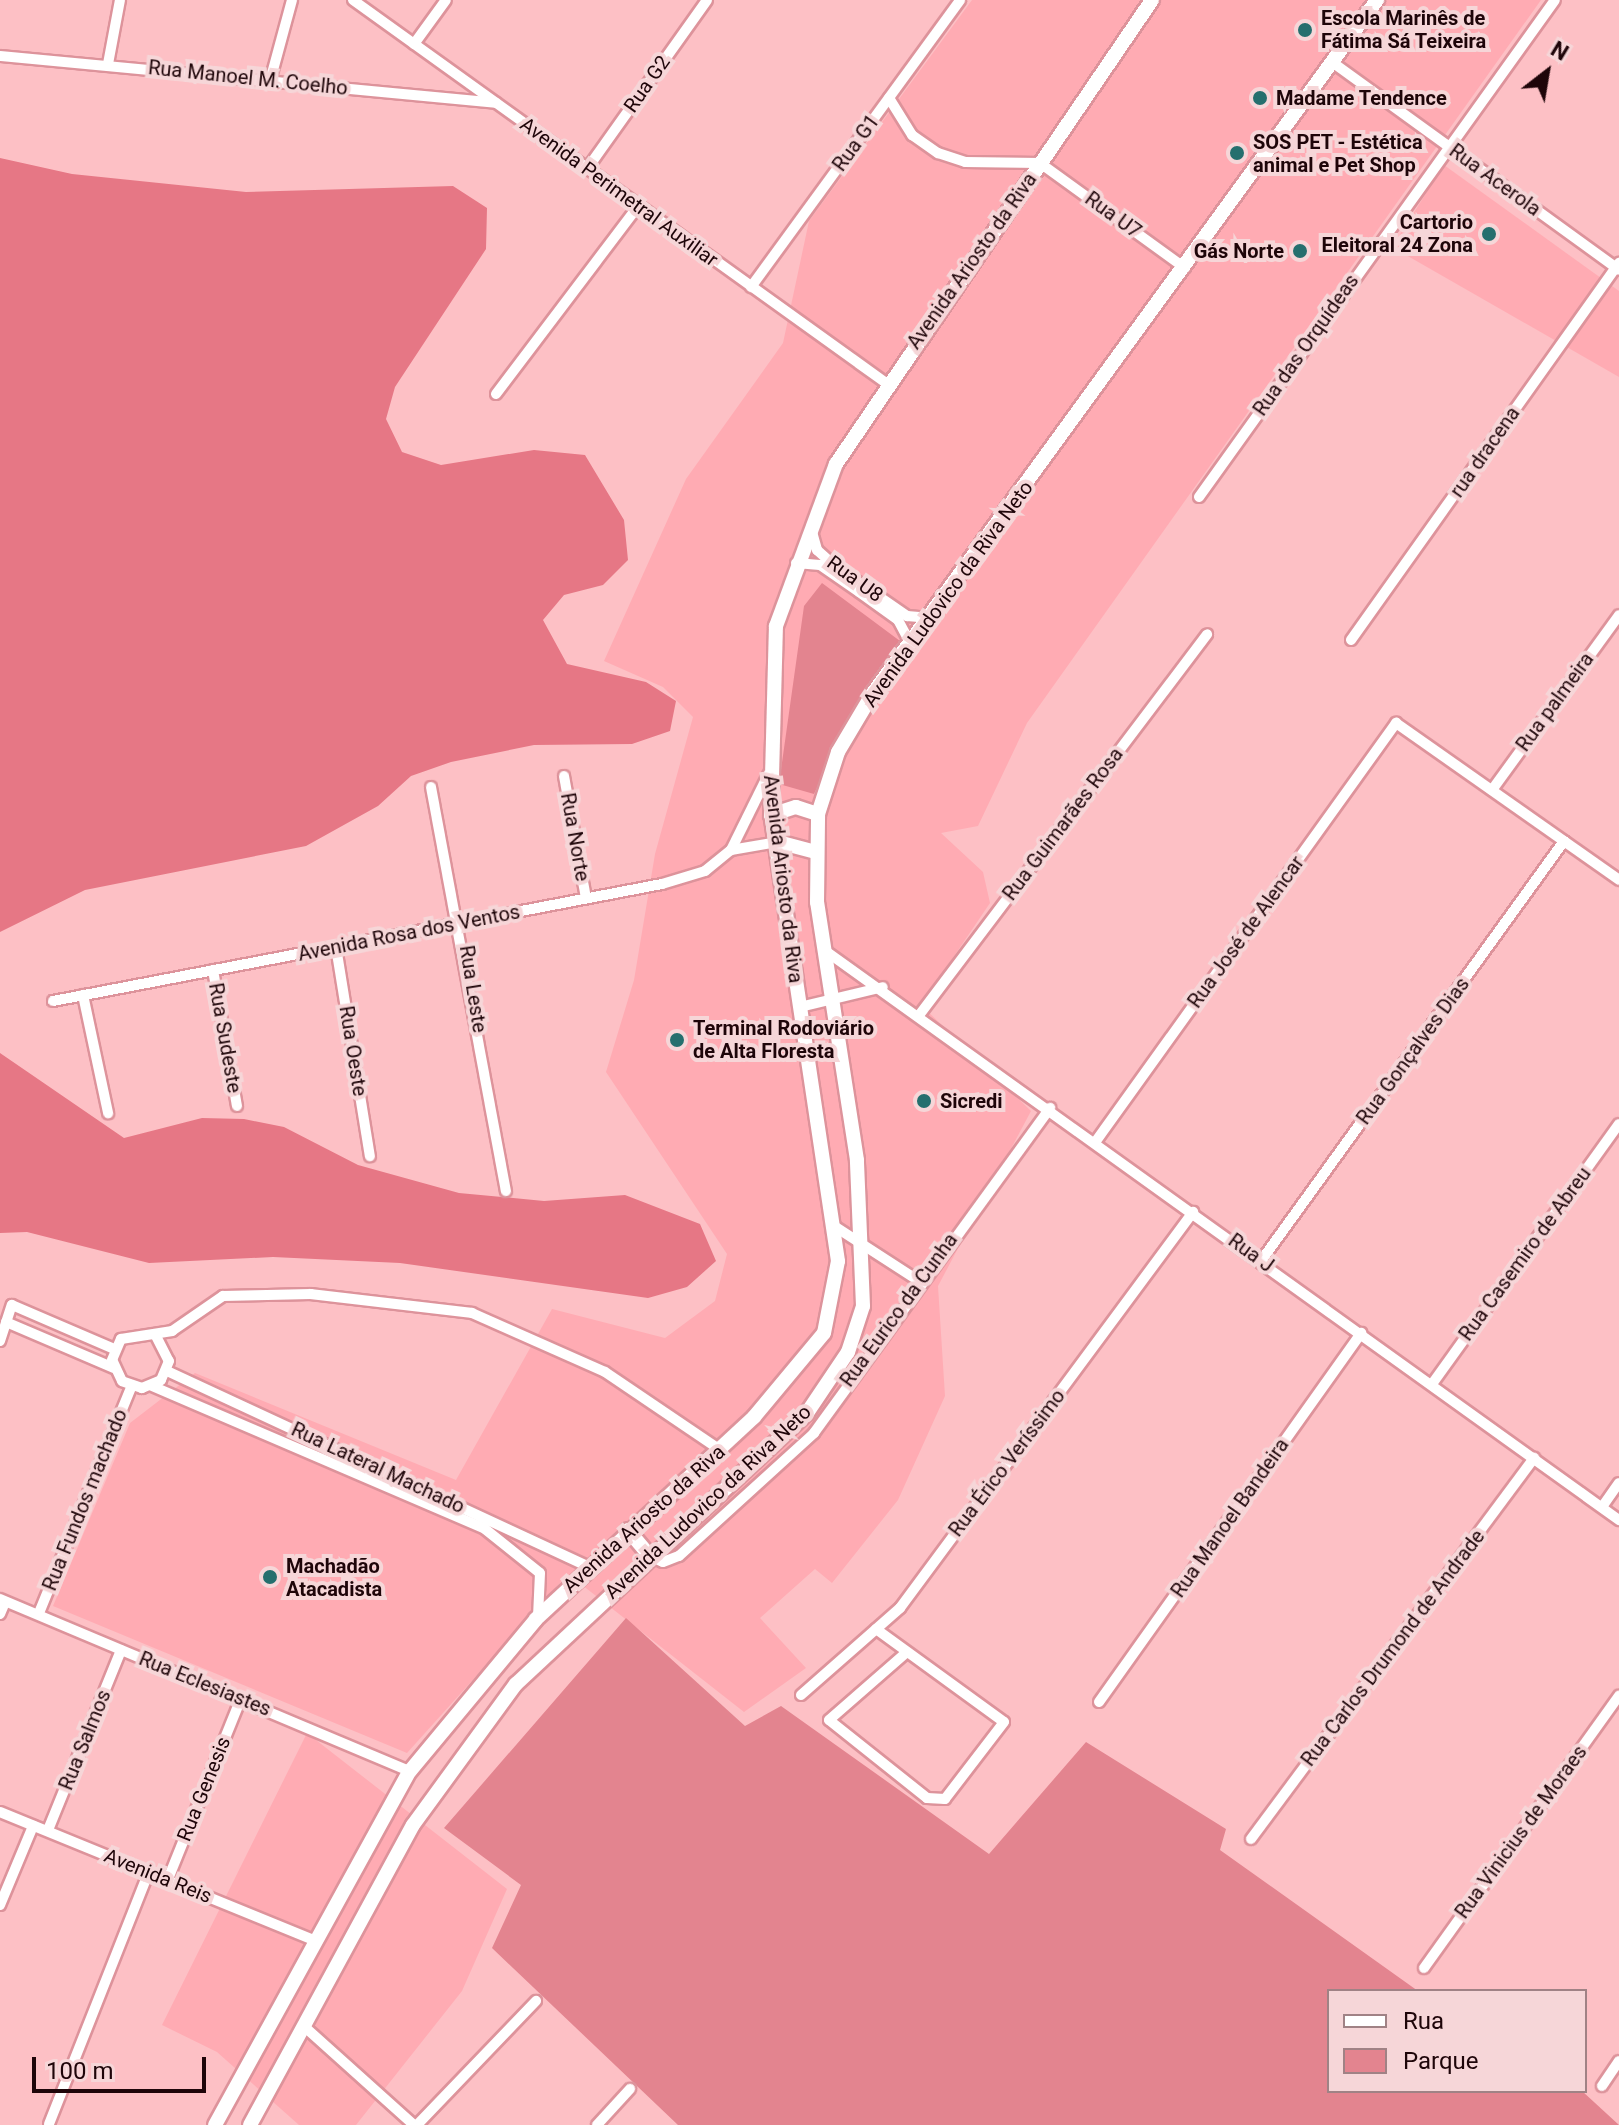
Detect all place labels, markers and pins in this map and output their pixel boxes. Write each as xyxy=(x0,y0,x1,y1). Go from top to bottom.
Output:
place label: Escola Marinês de Fátima Sá Teixeira xyxy=(1321,6,1487,53)
marker: Escola Marinês de Fátima Sá Teixeira xyxy=(1296,21,1314,39)
place label: Madame Tendence xyxy=(1276,86,1447,110)
marker: Madame Tendence xyxy=(1251,89,1269,107)
place label: SOS PET - Estética animal e Pet Shop xyxy=(1253,130,1423,177)
marker: SOS PET - Estética animal e Pet Shop xyxy=(1228,144,1246,162)
place label: Cartorio Eleitoral 24 Zona xyxy=(1322,210,1473,257)
marker: Cartorio Eleitoral 24 Zona xyxy=(1480,225,1498,243)
place label: Gás Norte xyxy=(1194,239,1284,263)
marker: Gás Norte xyxy=(1291,242,1309,260)
place label: Terminal Rodoviário de Alta Floresta xyxy=(693,1016,874,1063)
marker: Terminal Rodoviário de Alta Floresta xyxy=(668,1031,686,1049)
place label: Sicredi xyxy=(940,1089,1003,1113)
marker: Sicredi xyxy=(915,1092,933,1110)
place label: Machadão Atacadista xyxy=(286,1554,382,1601)
marker: Machadão Atacadista xyxy=(261,1568,279,1586)

